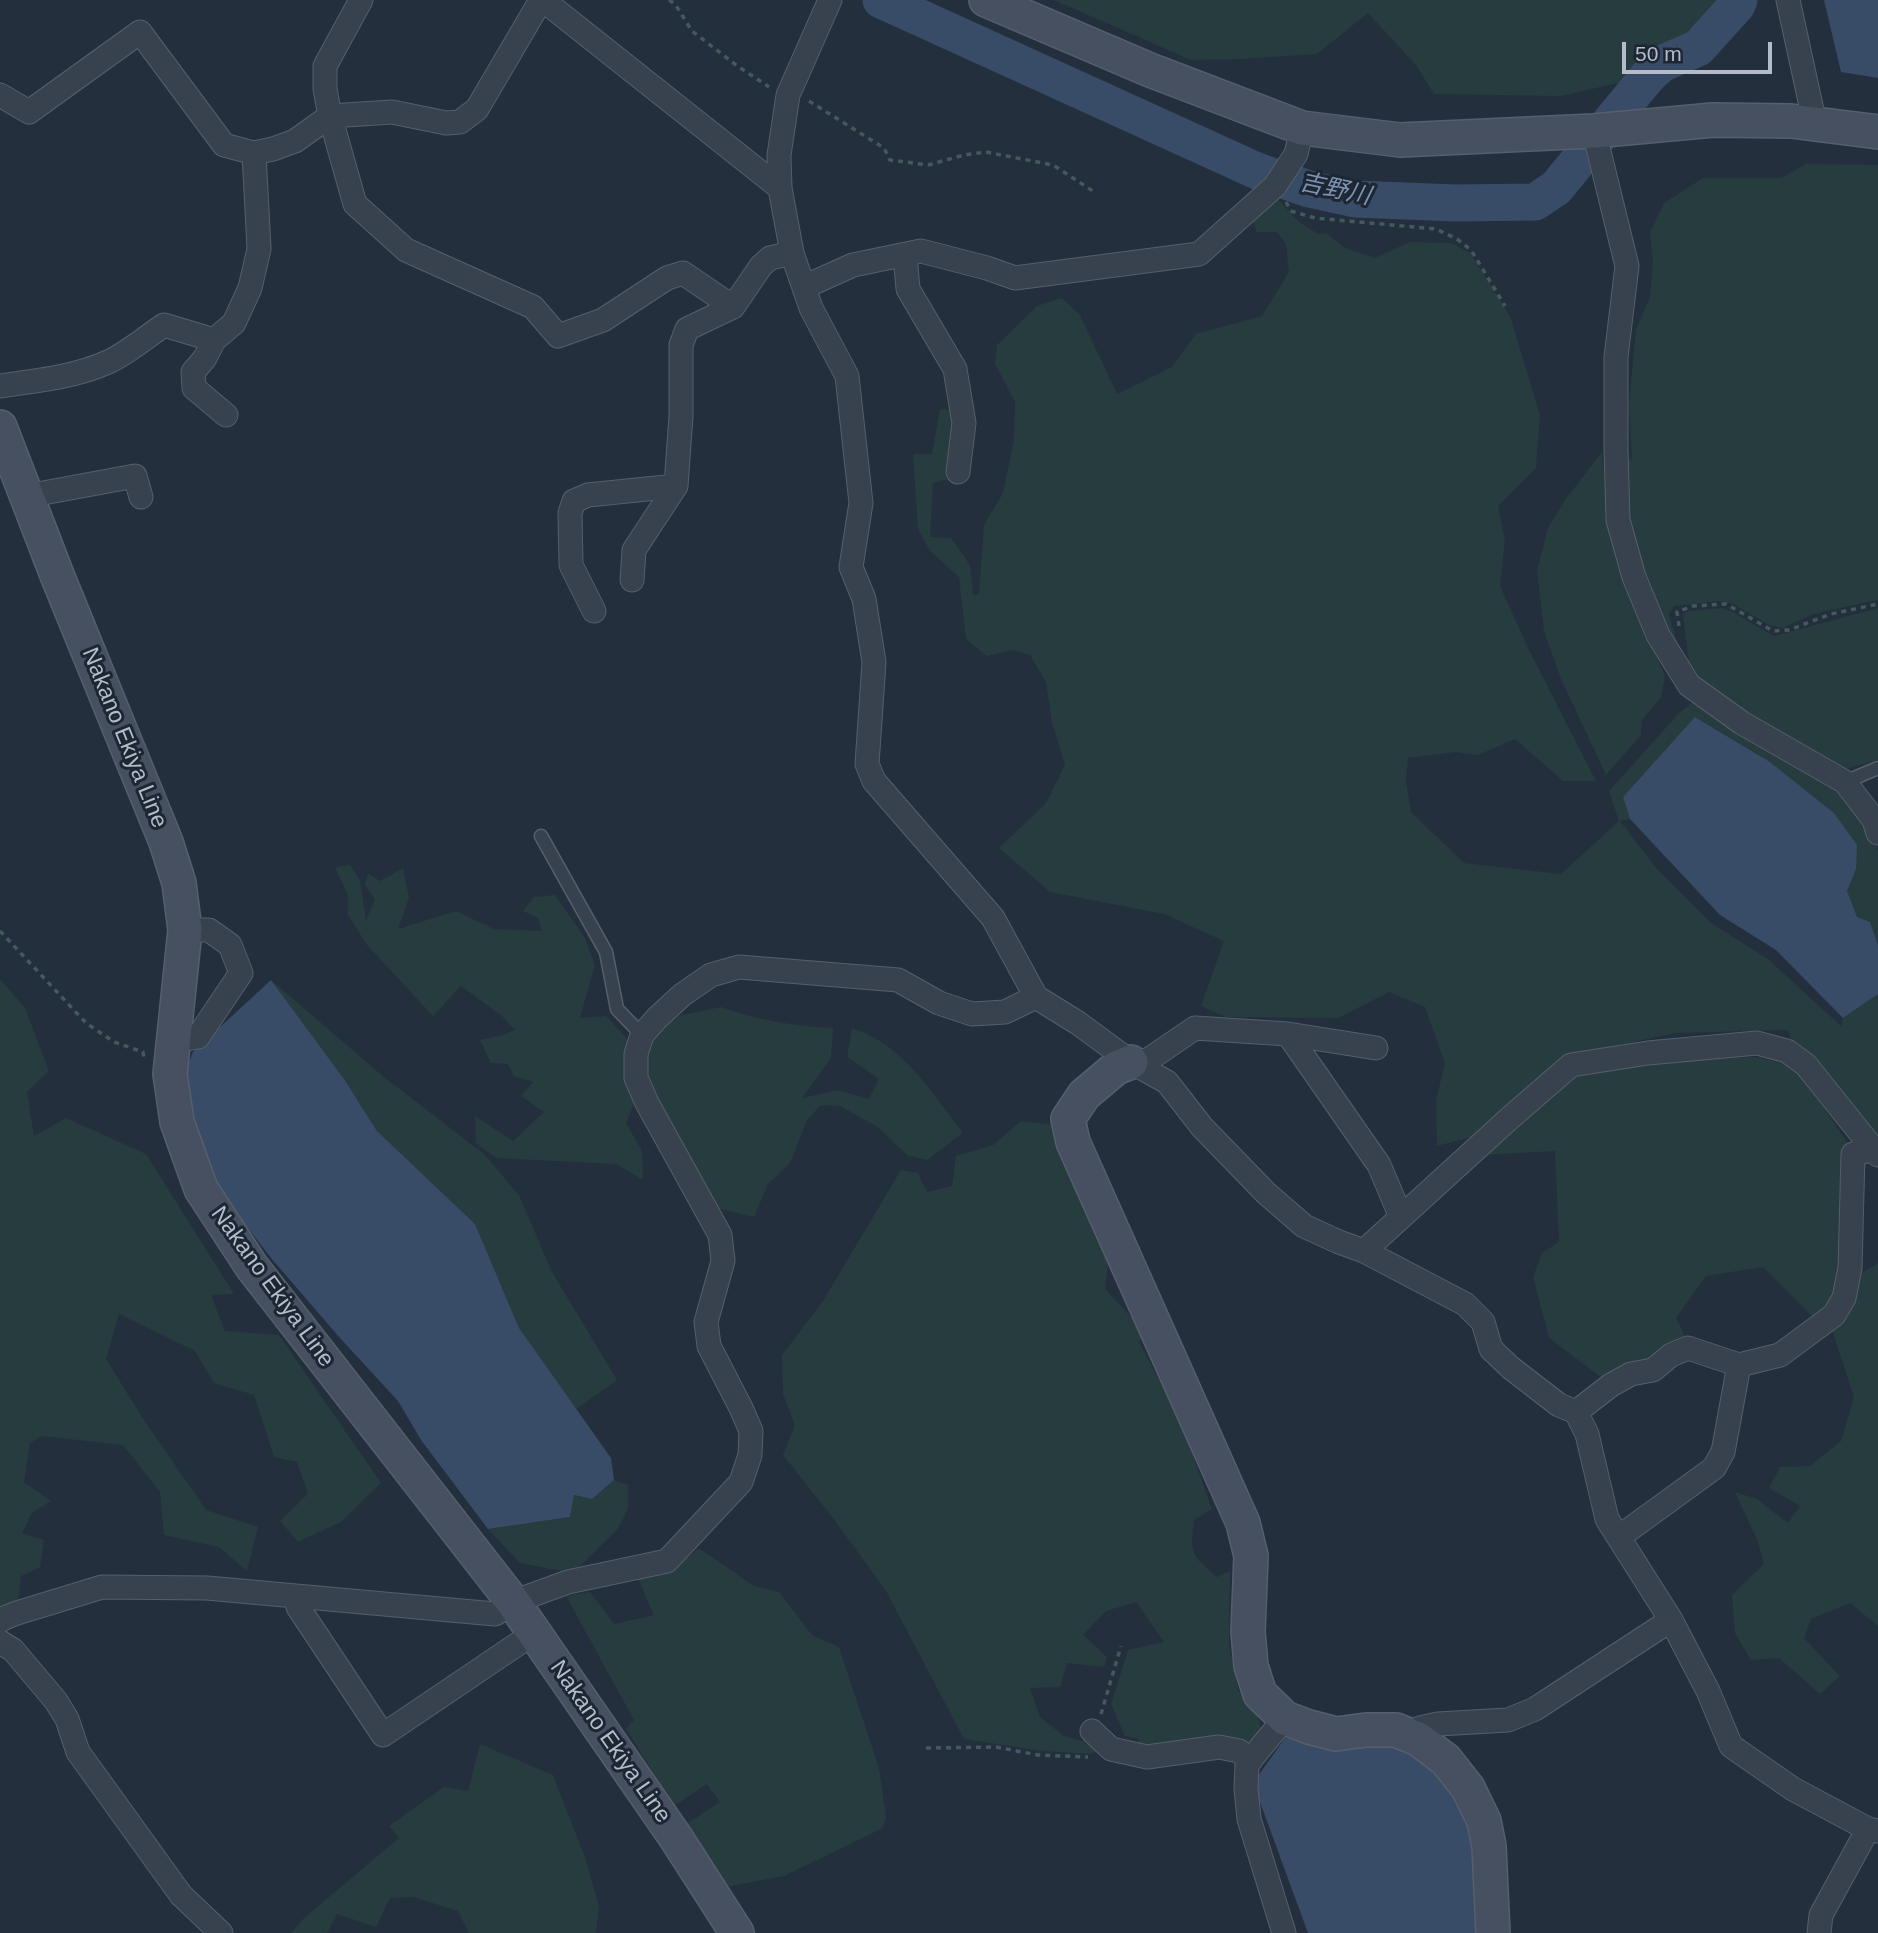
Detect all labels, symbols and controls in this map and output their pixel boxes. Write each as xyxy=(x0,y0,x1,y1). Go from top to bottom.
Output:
scale bar xyxy=(1626,28,1776,72)
text: 50 m xyxy=(1635,42,1682,65)
water label: 吉野川 xyxy=(1297,168,1373,212)
street label: Nakano Ekiya Line xyxy=(75,644,173,832)
street label: Nakano Ekiya Line xyxy=(204,1201,340,1373)
street label: Nakano Ekiya Line xyxy=(544,1656,676,1828)

